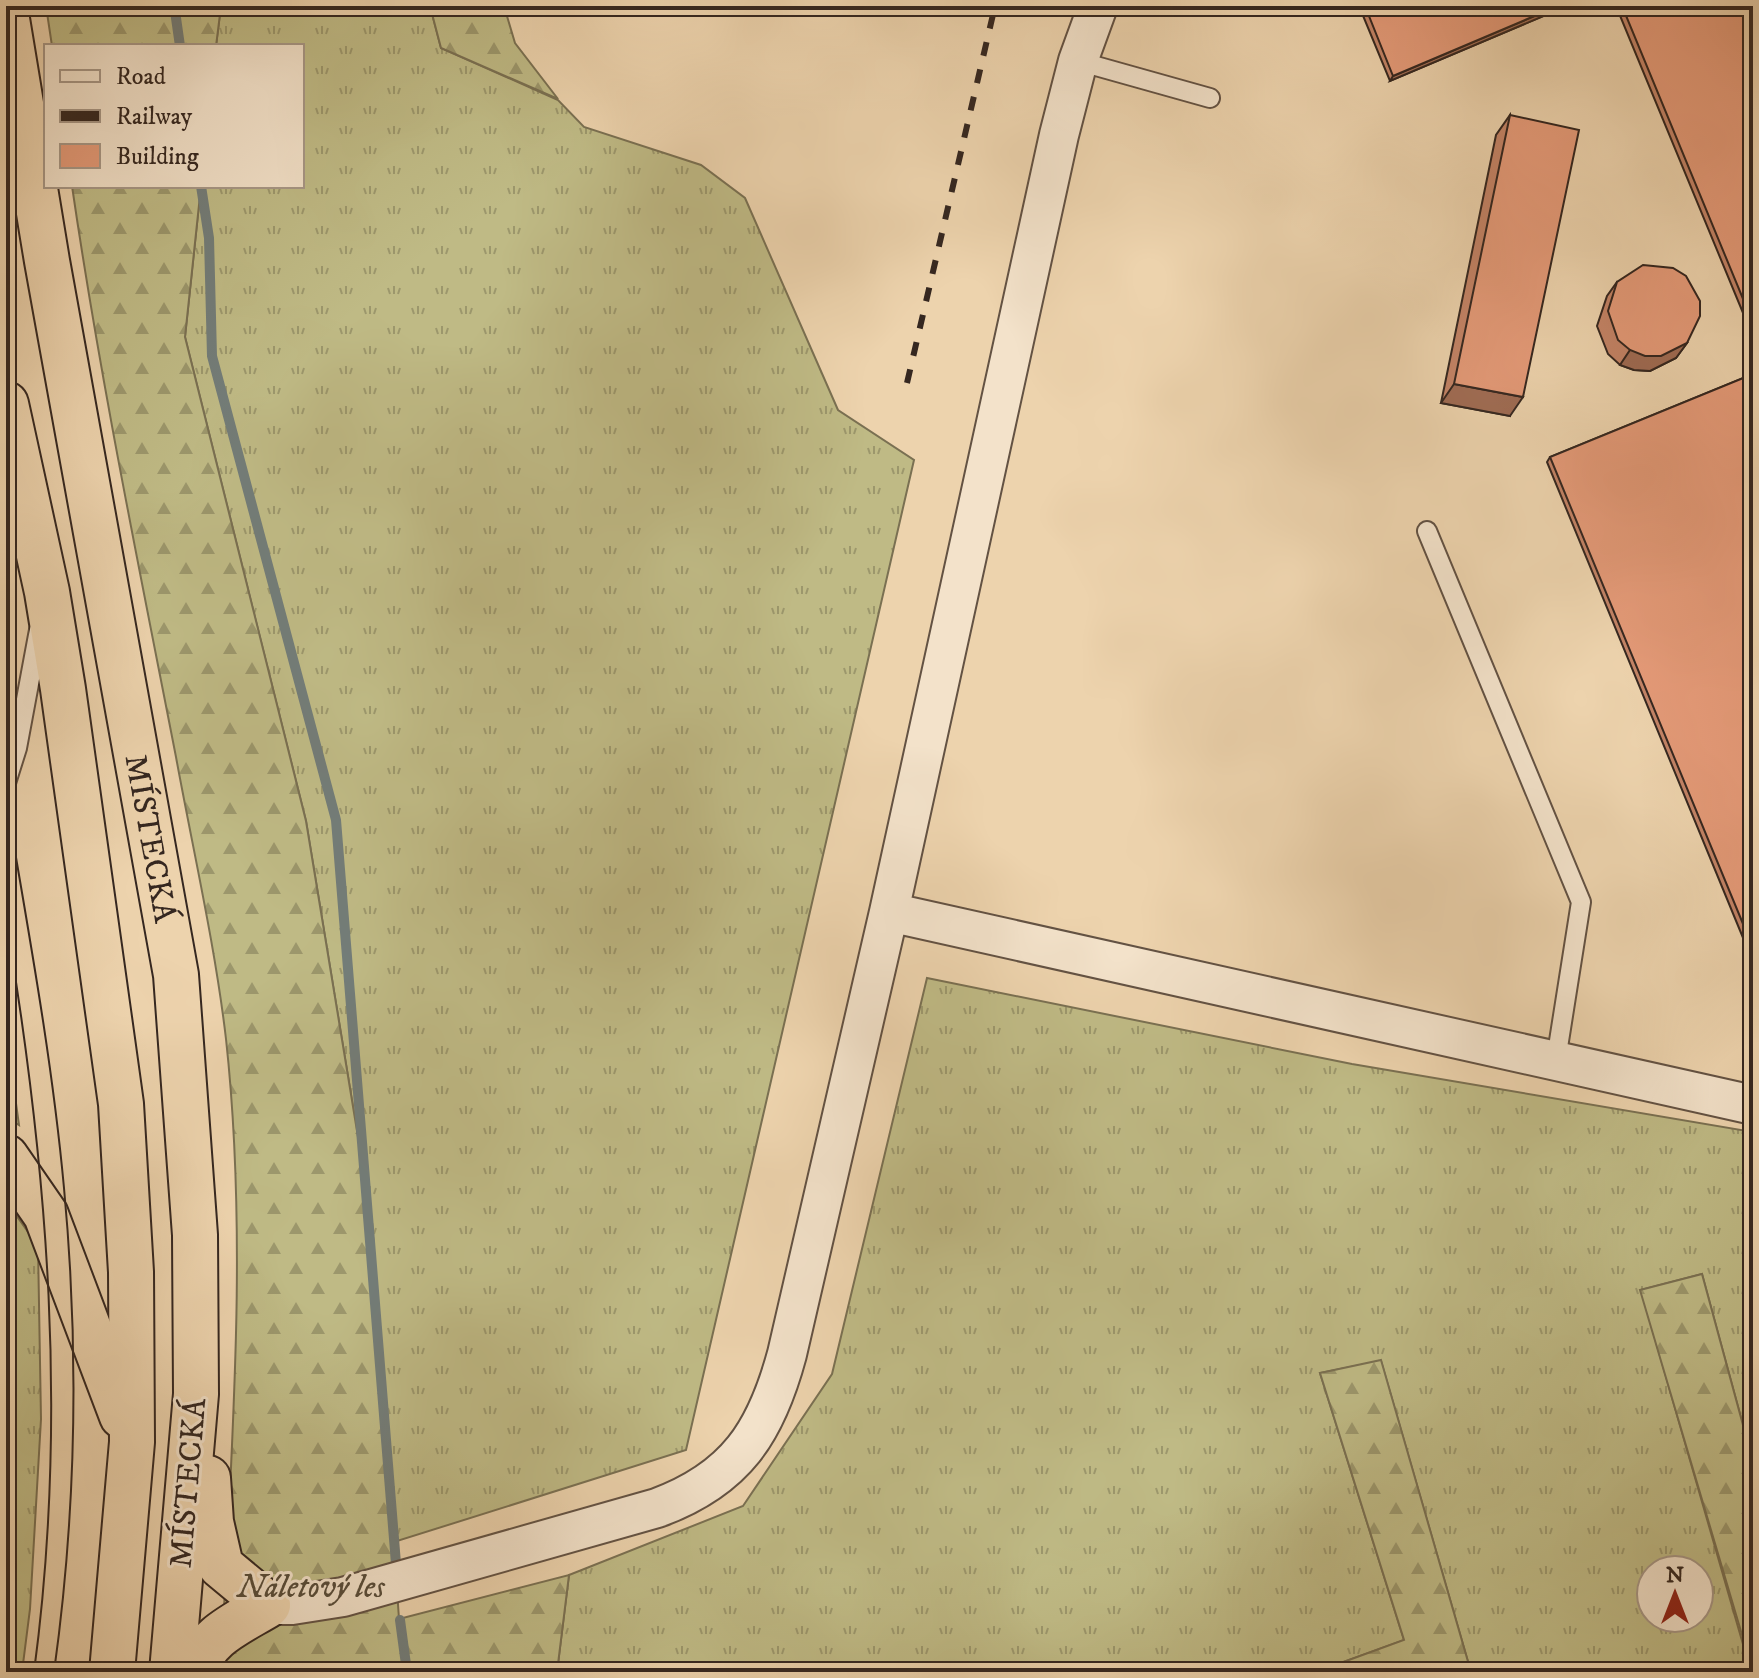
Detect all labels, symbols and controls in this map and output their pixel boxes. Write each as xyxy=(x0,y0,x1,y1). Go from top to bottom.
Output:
legend xyxy=(44,44,304,188)
text: Road xyxy=(116,62,166,92)
text: Railway xyxy=(116,102,193,132)
text: Building xyxy=(116,142,199,172)
street label: MÍSTECKÁ xyxy=(115,751,184,927)
street label: MÍSTECKÁ xyxy=(162,1396,216,1570)
north arrow xyxy=(1635,1554,1715,1634)
text: N xyxy=(1666,1562,1684,1589)
park label: Náletový les xyxy=(235,1568,386,1608)

